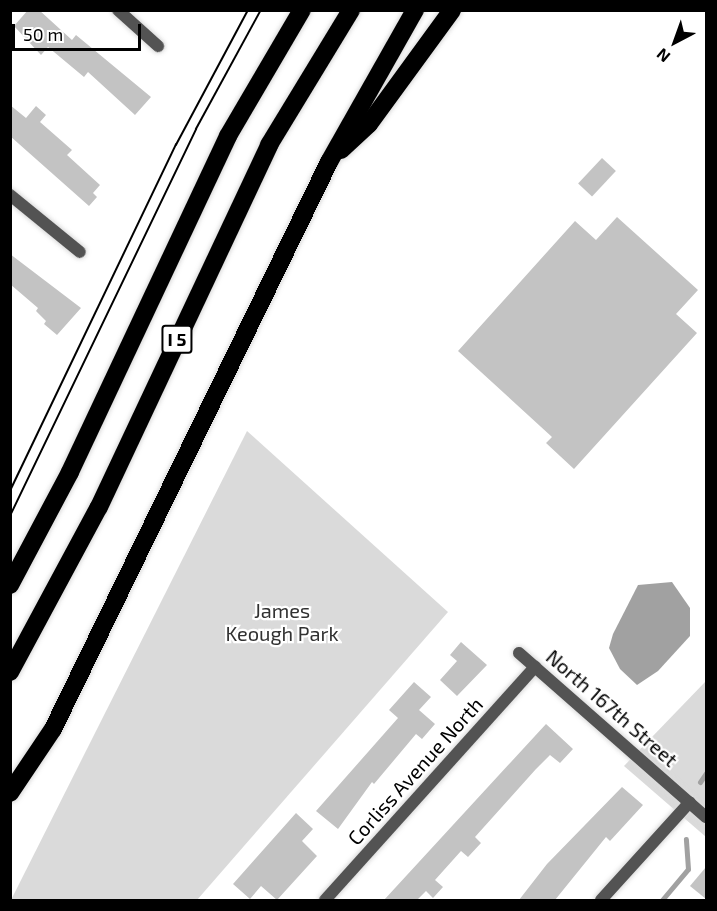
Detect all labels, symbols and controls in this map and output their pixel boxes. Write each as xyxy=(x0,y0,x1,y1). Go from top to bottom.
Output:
scale bar xyxy=(15,12,144,50)
north arrow xyxy=(645,12,705,72)
text: 50 m xyxy=(23,23,63,45)
text: N xyxy=(652,45,673,67)
road number: I 5 xyxy=(160,324,194,354)
park label: James Keough Park xyxy=(225,599,339,646)
street label: North 167th Street xyxy=(541,644,683,772)
street label: Corliss Avenue North xyxy=(342,692,488,850)

